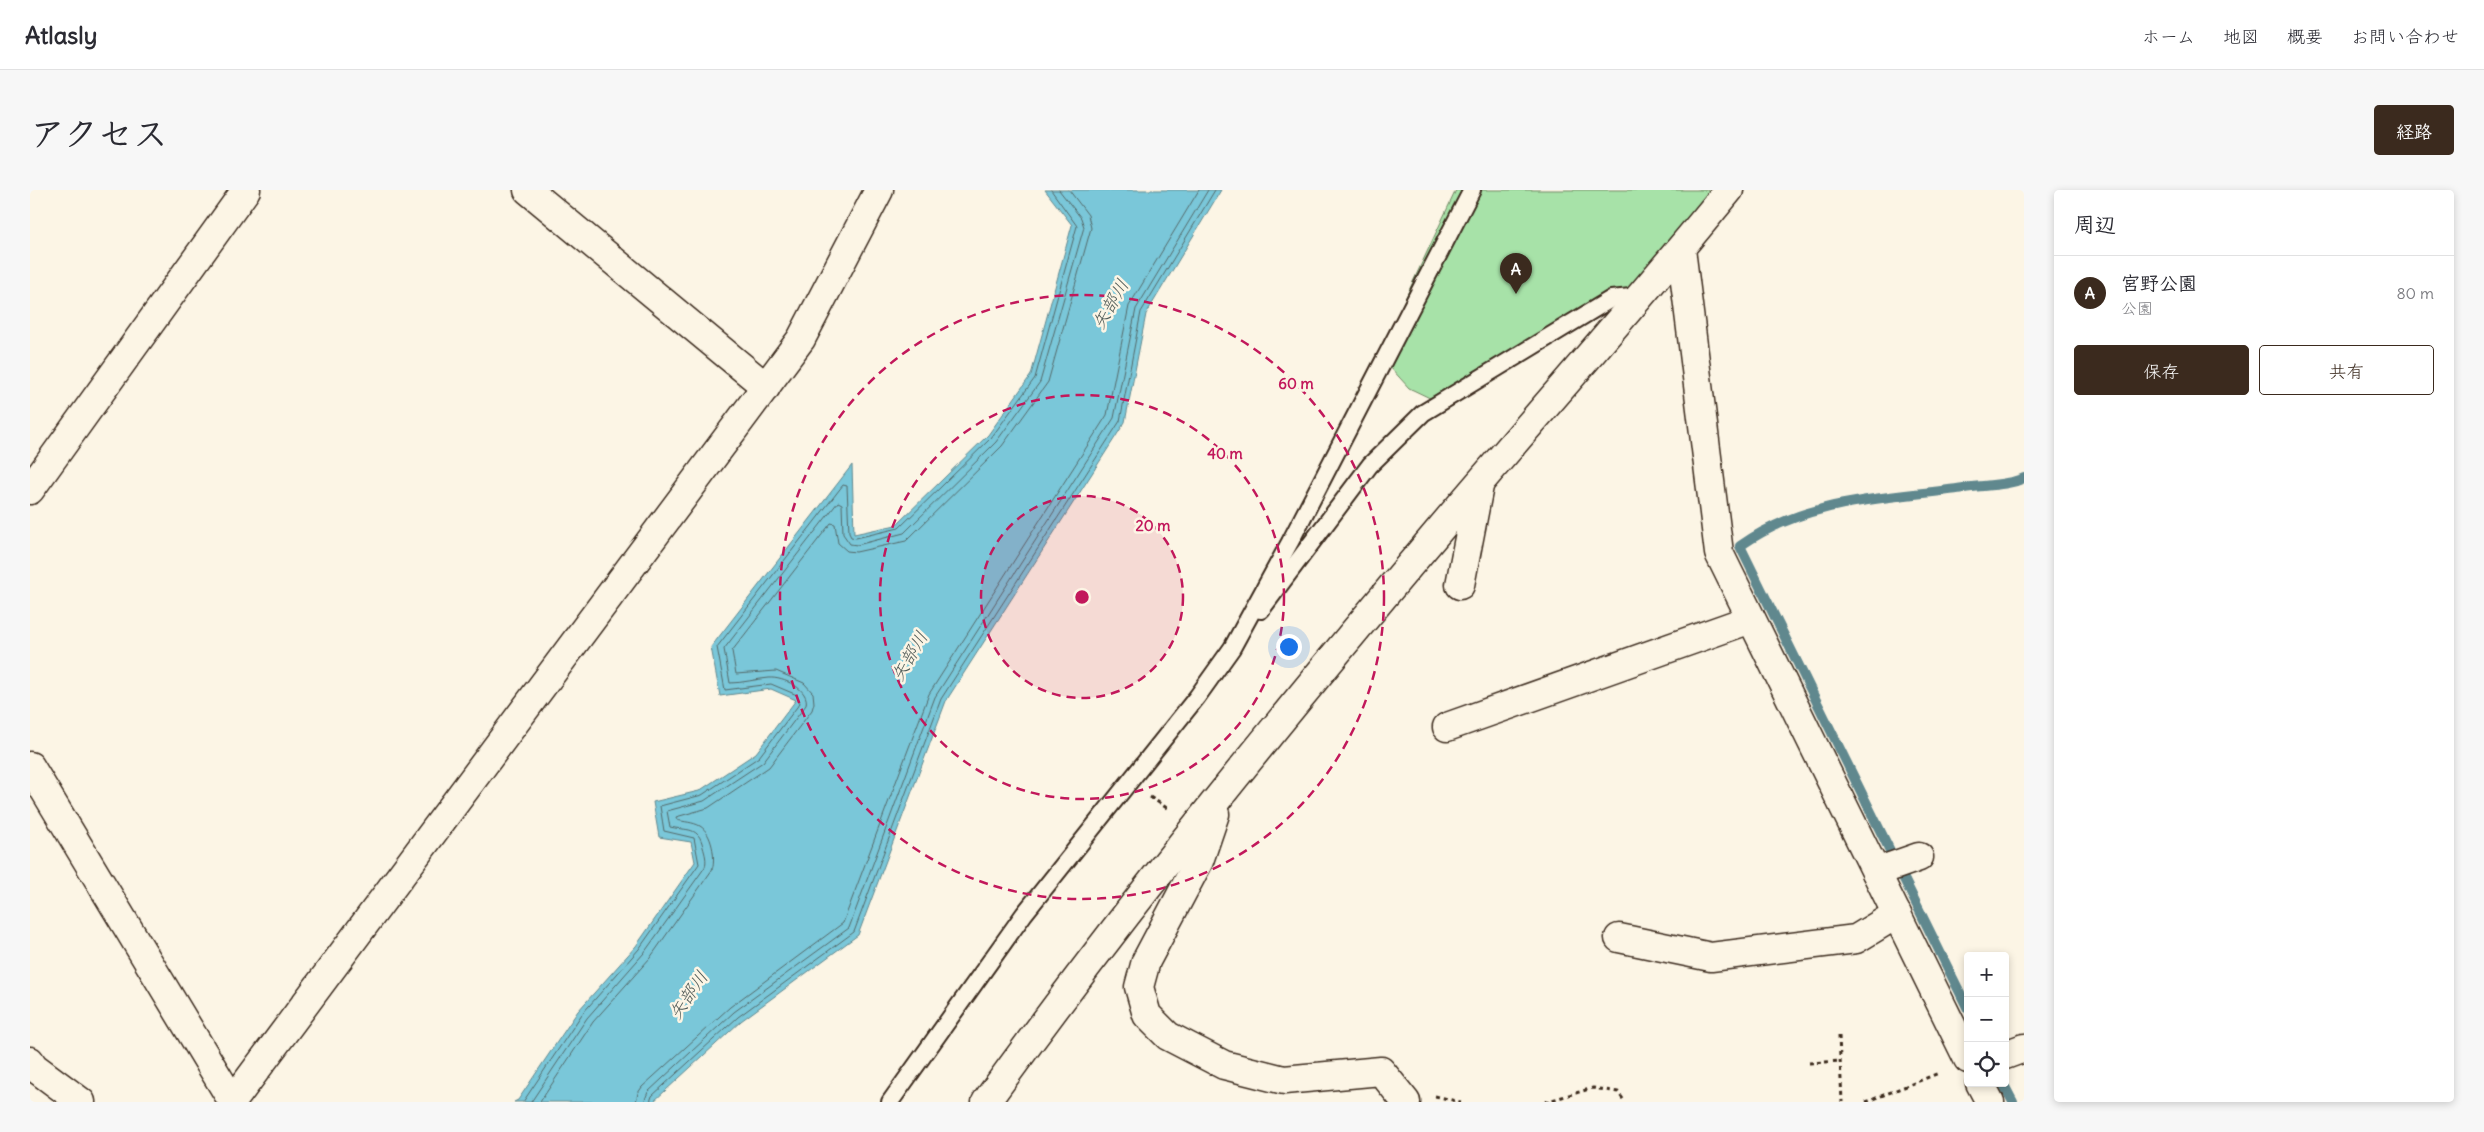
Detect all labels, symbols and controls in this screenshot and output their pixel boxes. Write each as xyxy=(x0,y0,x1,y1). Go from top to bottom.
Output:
text: Atlasly xyxy=(25,20,97,50)
text: ホーム xyxy=(2142,25,2195,48)
text: 地図 xyxy=(2223,25,2259,48)
text: 概要 xyxy=(2287,25,2323,48)
text: お問い合わせ xyxy=(2351,25,2459,48)
button: 経路 xyxy=(2374,105,2454,155)
text: アクセス xyxy=(30,111,168,155)
text: 周辺 xyxy=(2074,211,2116,238)
pin: A xyxy=(1500,253,1532,294)
text: 宮野公園 xyxy=(2121,271,2197,295)
water label: 矢部川 xyxy=(1087,275,1133,333)
text: A xyxy=(2085,283,2095,303)
text: 80 m xyxy=(2396,283,2434,303)
text: 公園 xyxy=(2121,298,2153,318)
button: 保存 xyxy=(2074,345,2249,395)
button: 共有 xyxy=(2259,345,2434,395)
text: 60 m xyxy=(1278,374,1314,393)
text: 40 m xyxy=(1207,444,1243,463)
text: 20 m xyxy=(1136,516,1170,535)
centre of rings xyxy=(1073,588,1091,606)
water label: 矢部川 xyxy=(886,627,932,685)
your location xyxy=(1276,634,1302,660)
map controls xyxy=(1964,952,2009,1087)
button: + xyxy=(1964,952,2009,997)
water label: 矢部川 xyxy=(663,966,713,1024)
button: − xyxy=(1964,997,2009,1042)
button: locate xyxy=(1964,1042,2009,1087)

